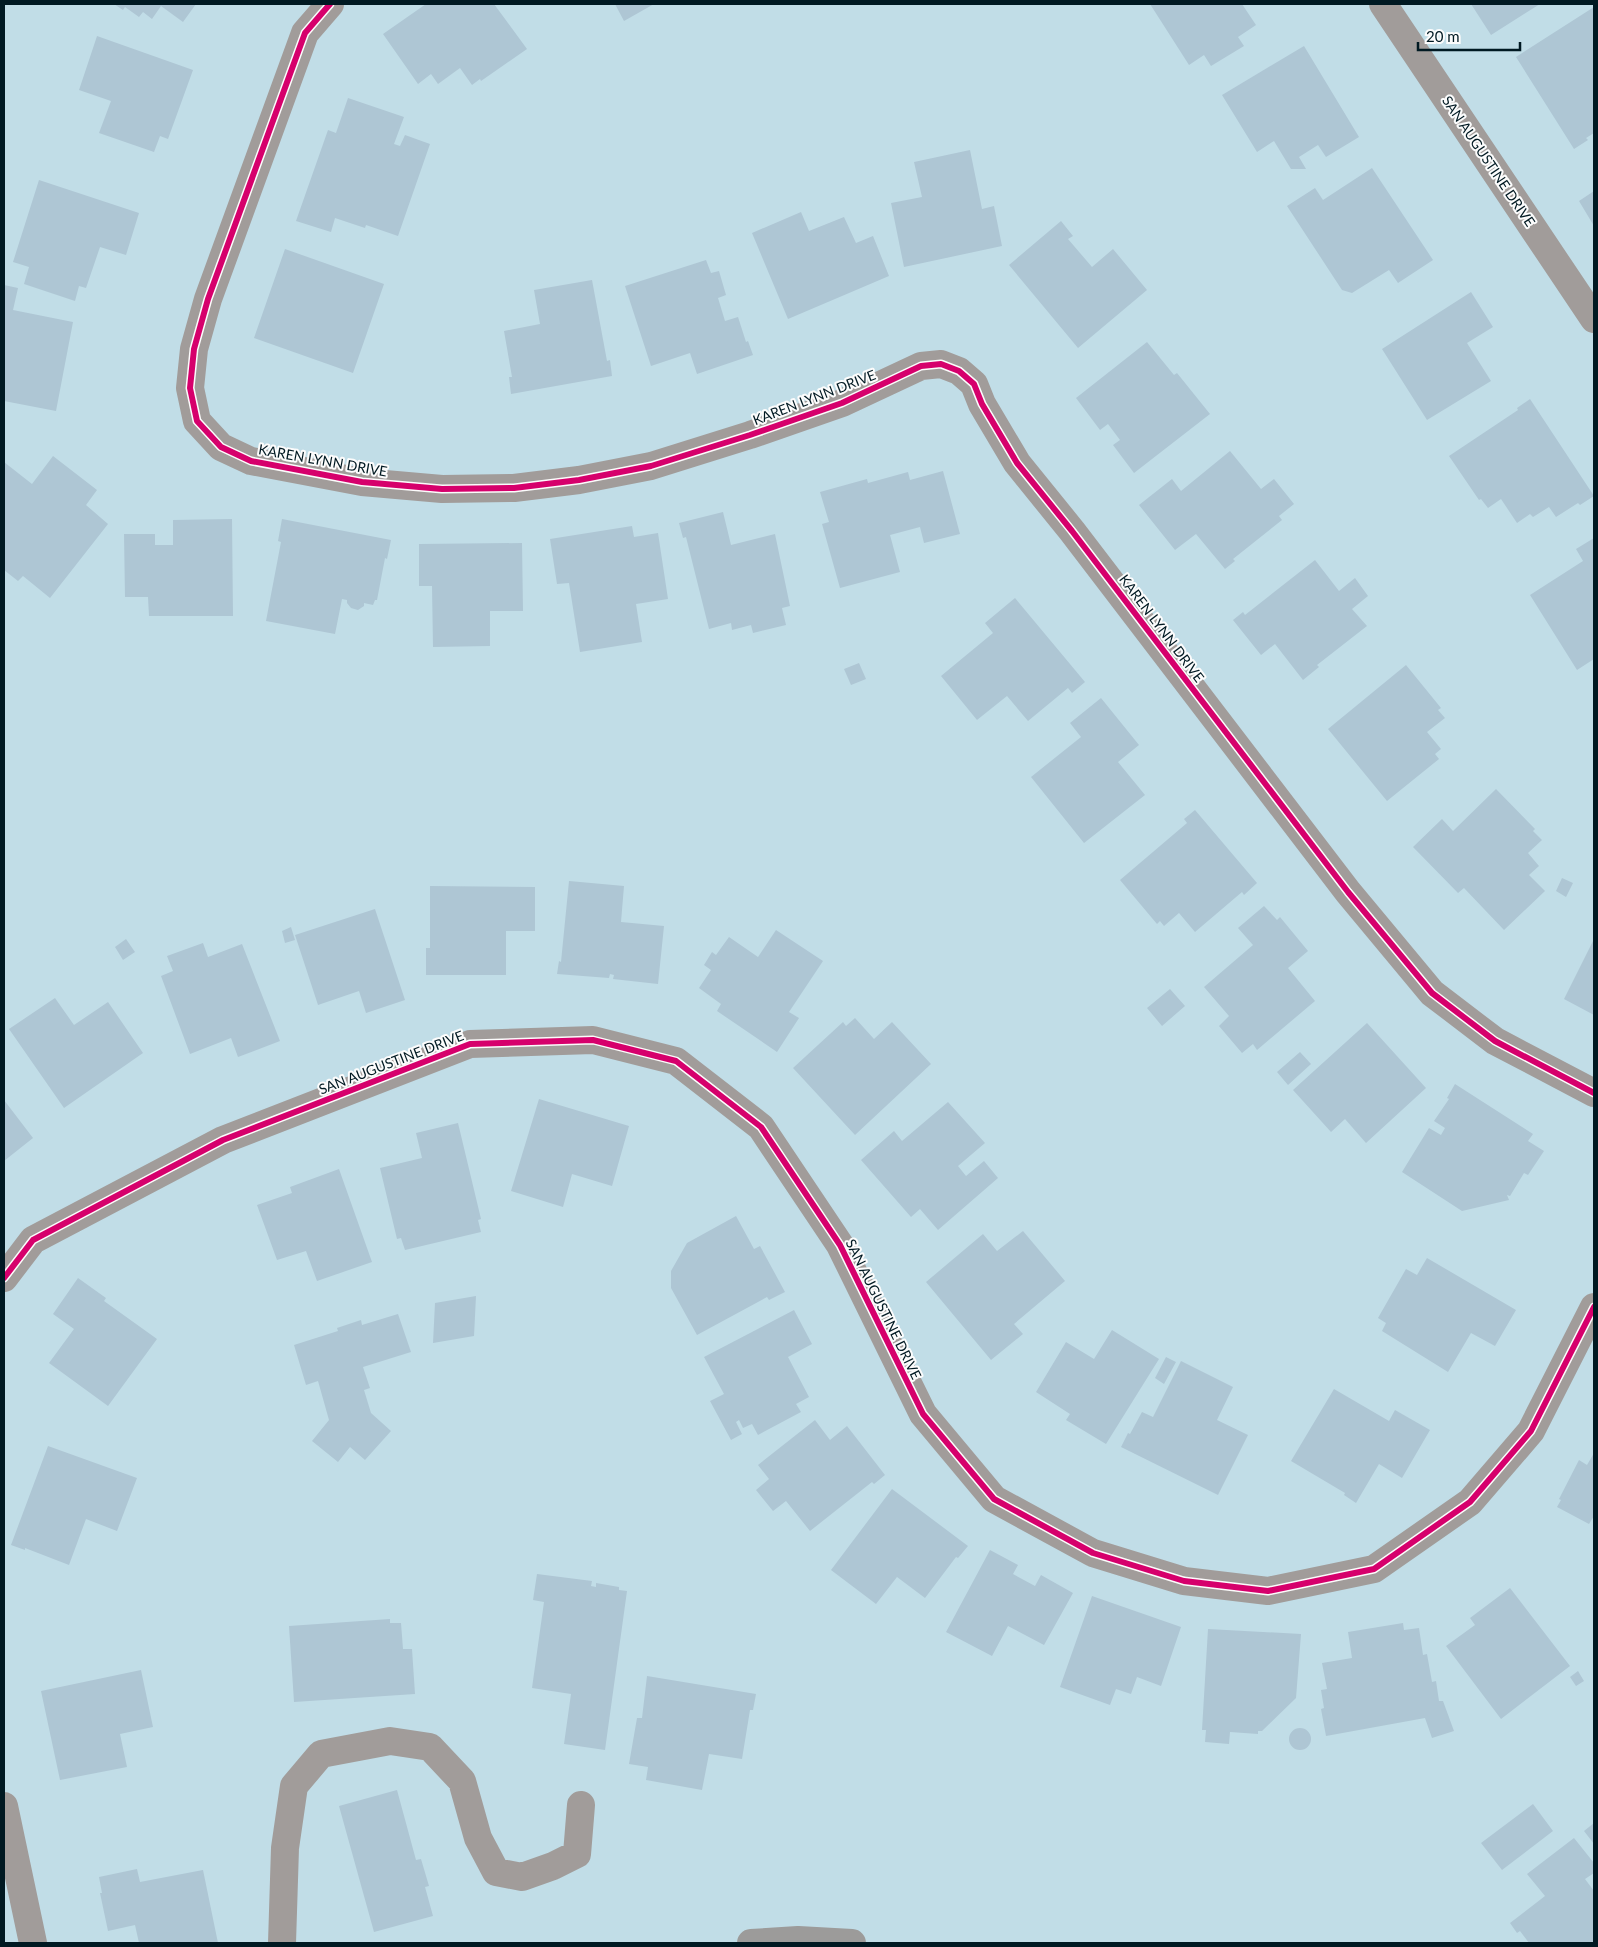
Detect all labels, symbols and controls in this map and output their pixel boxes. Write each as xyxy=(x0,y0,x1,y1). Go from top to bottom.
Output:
scale bar xyxy=(1418,20,1520,52)
text: 20 m xyxy=(1426,27,1460,45)
street label: SAN AUGUSTINE DRIVE xyxy=(1439,92,1539,230)
street label: KAREN LYNN DRIVE xyxy=(750,366,878,428)
street label: KAREN LYNN DRIVE xyxy=(257,440,389,480)
street label: KAREN LYNN DRIVE xyxy=(1116,571,1208,685)
street label: SAN AUGUSTINE DRIVE xyxy=(316,1027,466,1097)
street label: SAN AUGUSTINE DRIVE xyxy=(843,1236,925,1382)

